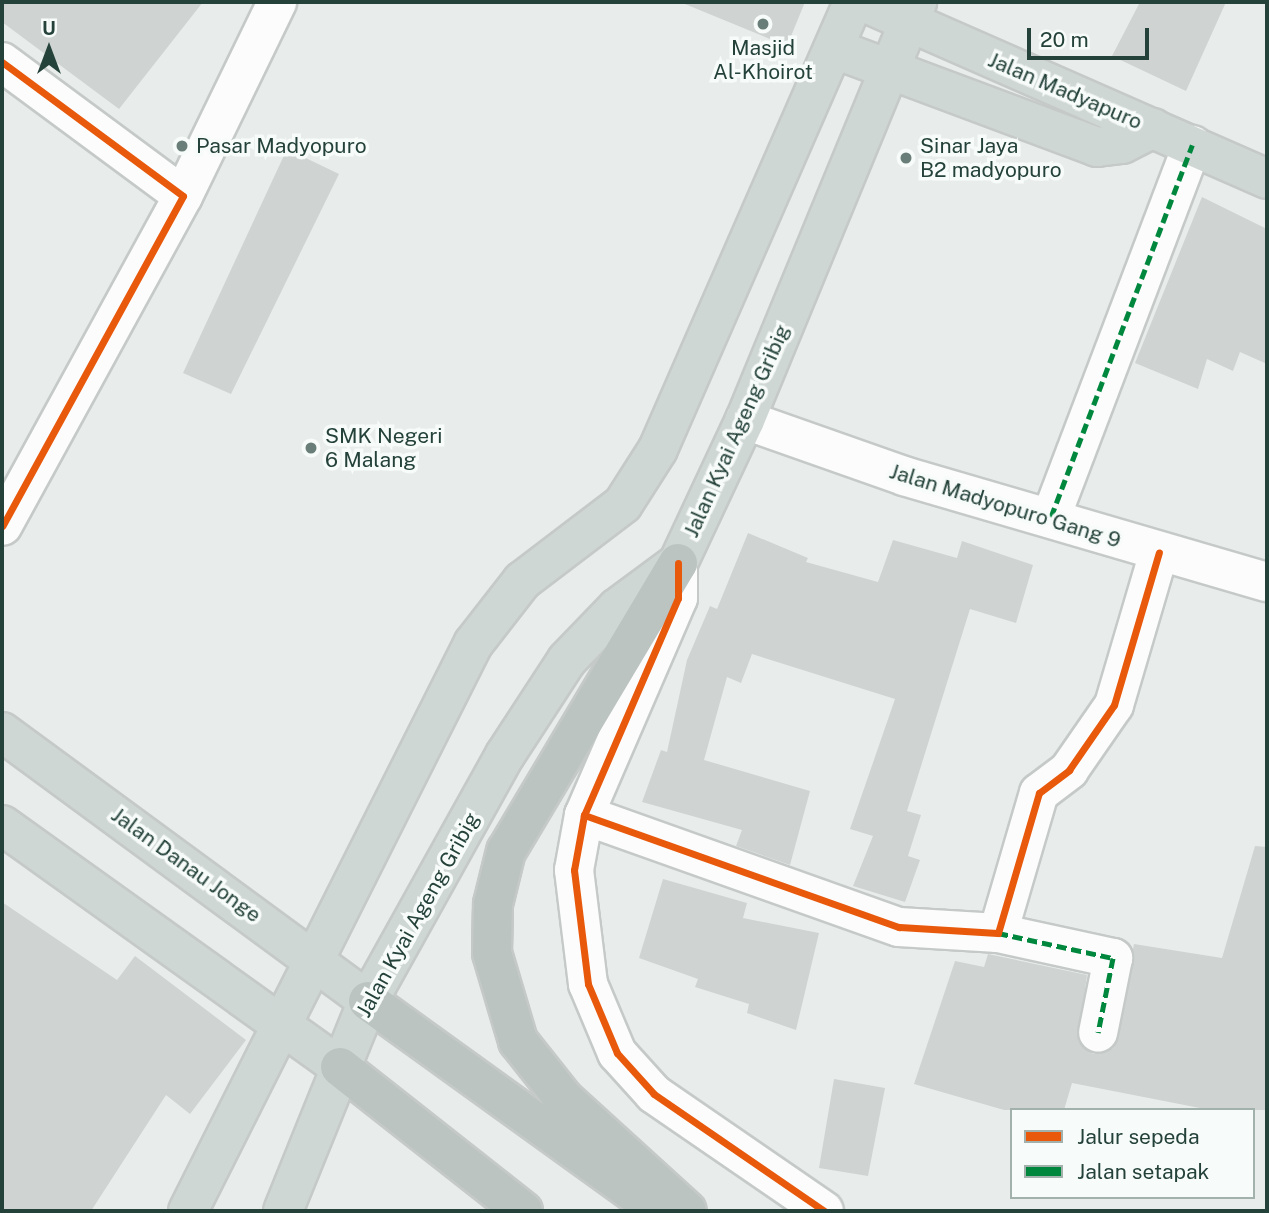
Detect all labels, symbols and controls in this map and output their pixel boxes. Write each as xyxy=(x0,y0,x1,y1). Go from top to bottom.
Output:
north arrow xyxy=(14,14,84,84)
scale bar xyxy=(1031,14,1154,58)
marker: Masjid Al-Khoirot xyxy=(755,16,771,32)
text: U xyxy=(42,17,56,39)
text: 20 m xyxy=(1040,27,1089,52)
place label: Masjid Al-Khoirot xyxy=(713,35,813,85)
street label: Jalan Madyapuro xyxy=(984,47,1146,135)
place label: Pasar Madyopuro xyxy=(196,133,367,159)
place label: Sinar Jaya B2 madyopuro xyxy=(920,133,1062,183)
marker: Pasar Madyopuro xyxy=(174,138,190,154)
marker: Sinar Jaya B2 madyopuro xyxy=(898,150,914,166)
street label: Jalan Kyai Ageng Gribig xyxy=(679,321,795,541)
place label: SMK Negeri 6 Malang xyxy=(325,423,443,473)
marker: SMK Negeri 6 Malang xyxy=(303,440,319,456)
street label: Jalan Madyopuro Gang 9 xyxy=(886,459,1124,553)
street label: Jalan Danau Jonge xyxy=(106,802,266,928)
street label: Jalan Kyai Ageng Gribig xyxy=(351,808,485,1022)
legend xyxy=(1010,1108,1255,1199)
text: Jalur sepeda xyxy=(1077,1124,1200,1149)
text: Jalan setapak xyxy=(1077,1159,1209,1184)

